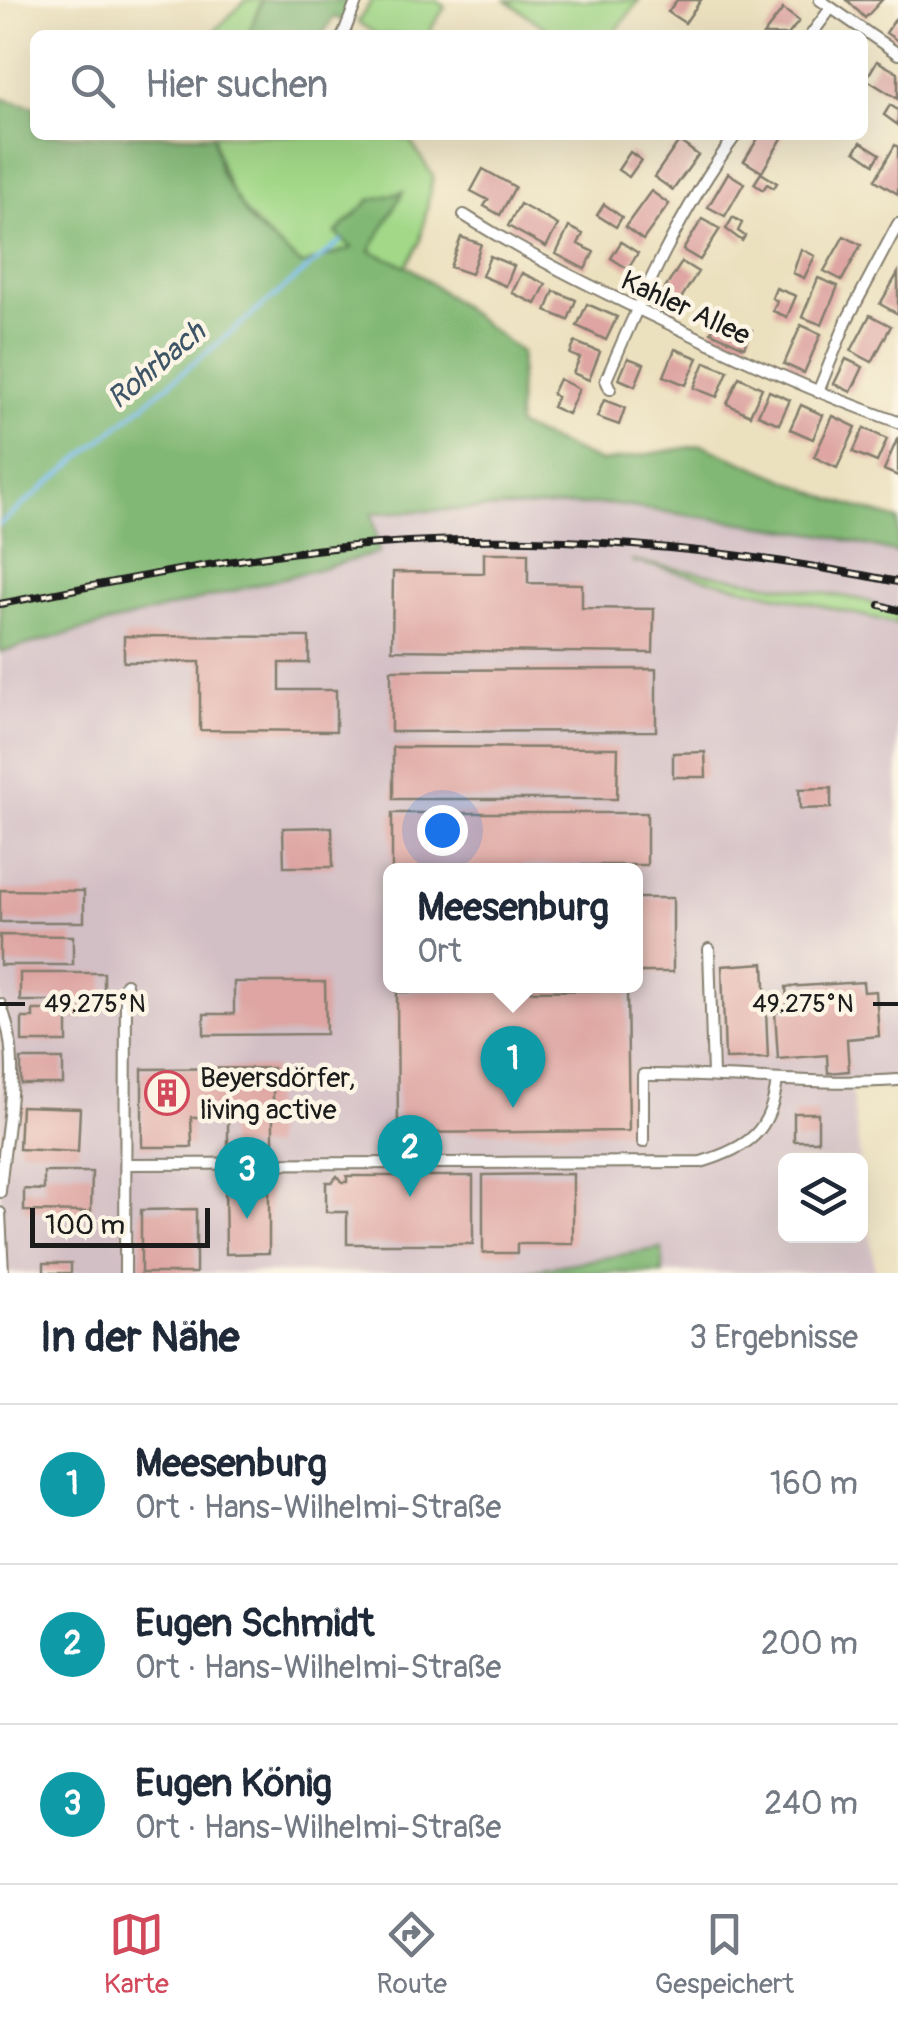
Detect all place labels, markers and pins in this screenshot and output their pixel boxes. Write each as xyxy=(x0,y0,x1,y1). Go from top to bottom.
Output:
pin: 1 xyxy=(480,1026,546,1108)
place label: Beyersdörfer, living active xyxy=(200,1061,355,1128)
building icon: Beyersdörfer, living active xyxy=(144,1070,190,1116)
pin: 2 xyxy=(378,1114,442,1197)
pin: 3 xyxy=(214,1136,280,1219)

